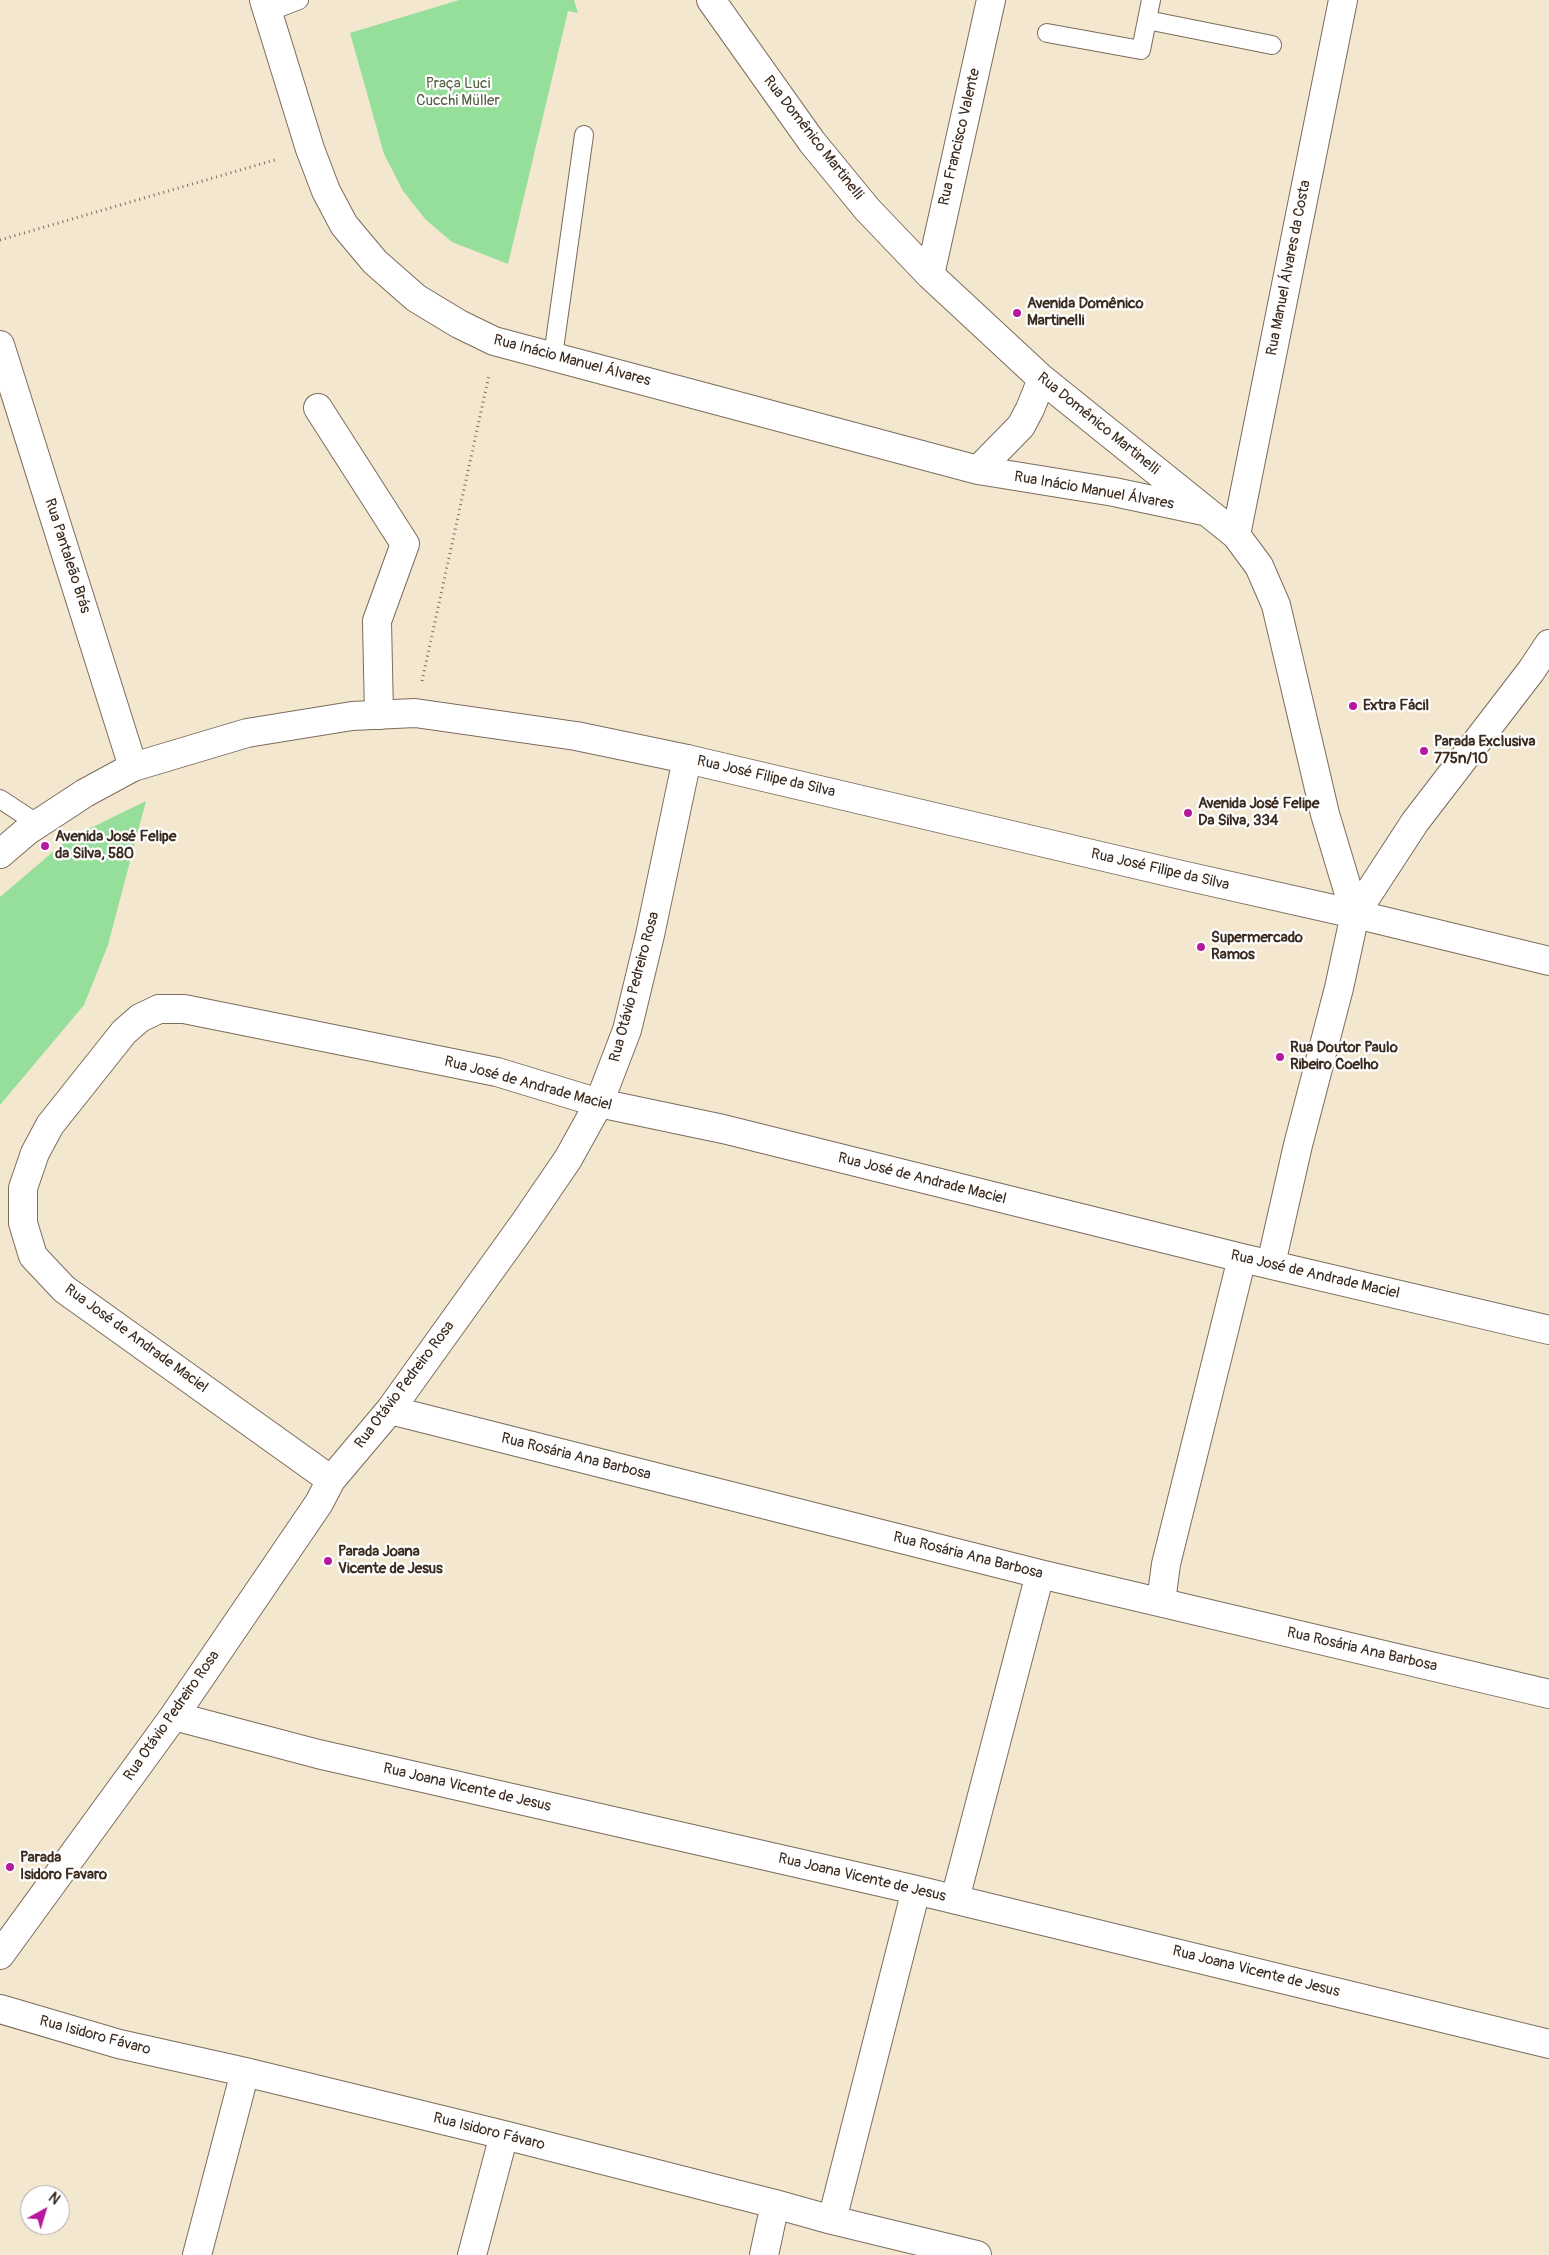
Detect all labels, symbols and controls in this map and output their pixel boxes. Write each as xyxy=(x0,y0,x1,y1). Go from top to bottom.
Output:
street label: Rua Francisco Valente xyxy=(935,67,985,207)
street label: Rua Domênico Martinelli xyxy=(759,72,867,204)
park label: Praça Luci Cucchi Müller xyxy=(416,75,500,110)
street label: Rua Manuel Álvares da Costa xyxy=(1263,179,1315,357)
place label: Avenida Domênico Martinelli xyxy=(1027,295,1144,330)
marker: Avenida Domênico Martinelli xyxy=(1011,307,1023,319)
street label: Rua Inácio Manuel Álvares xyxy=(491,331,653,391)
street label: Rua Domênico Martinelli xyxy=(1033,369,1163,479)
street label: Rua Inácio Manuel Álvares xyxy=(1013,468,1175,514)
street label: Rua Pantaleão Brás xyxy=(40,496,94,616)
place label: Extra Fácil xyxy=(1363,697,1429,715)
marker: Extra Fácil xyxy=(1347,700,1359,712)
place label: Parada Exclusiva 775n/10 xyxy=(1434,733,1535,768)
marker: Parada Exclusiva 775n/10 xyxy=(1418,745,1430,757)
street label: Rua José Filipe da Silva xyxy=(695,752,837,802)
place label: Avenida José Felipe Da Silva, 334 xyxy=(1198,795,1319,830)
marker: Avenida José Felipe Da Silva, 334 xyxy=(1182,807,1194,819)
place label: Avenida José Felipe da Silva, 580 xyxy=(55,828,176,863)
marker: Avenida José Felipe da Silva, 580 xyxy=(39,840,51,852)
street label: Rua José Filipe da Silva xyxy=(1089,845,1231,895)
street label: Rua Otávio Pedreiro Rosa xyxy=(606,910,664,1064)
place label: Supermercado Ramos xyxy=(1211,929,1303,964)
marker: Supermercado Ramos xyxy=(1195,941,1207,953)
place label: Rua Doutor Paulo Ribeiro Coelho xyxy=(1290,1039,1398,1074)
marker: Rua Doutor Paulo Ribeiro Coelho xyxy=(1274,1051,1286,1063)
street label: Rua José de Andrade Maciel xyxy=(442,1053,614,1115)
street label: Rua José de Andrade Maciel xyxy=(836,1149,1008,1209)
street label: Rua José de Andrade Maciel xyxy=(1229,1247,1401,1303)
street label: Rua José de Andrade Maciel xyxy=(61,1281,211,1397)
street label: Rua Otávio Pedreiro Rosa xyxy=(351,1318,459,1452)
street label: Rua Rosária Ana Barbosa xyxy=(499,1430,653,1484)
street label: Rua Rosária Ana Barbosa xyxy=(891,1529,1045,1583)
place label: Parada Joana Vicente de Jesus xyxy=(338,1543,443,1578)
marker: Parada Joana Vicente de Jesus xyxy=(322,1555,334,1567)
street label: Rua Rosária Ana Barbosa xyxy=(1285,1624,1439,1676)
street label: Rua Otávio Pedreiro Rosa xyxy=(120,1647,224,1785)
street label: Rua Joana Vicente de Jesus xyxy=(381,1760,553,1816)
place label: Parada Isidoro Favaro xyxy=(20,1849,107,1884)
street label: Rua Joana Vicente de Jesus xyxy=(776,1850,948,1906)
marker: Parada Isidoro Favaro xyxy=(4,1861,16,1873)
street label: Rua Joana Vicente de Jesus xyxy=(1171,1942,1341,2002)
street label: Rua Isidoro Fávaro xyxy=(37,2013,153,2059)
street label: Rua Isidoro Fávaro xyxy=(431,2109,547,2155)
north arrow xyxy=(20,2185,70,2235)
text: N xyxy=(45,2189,63,2208)

